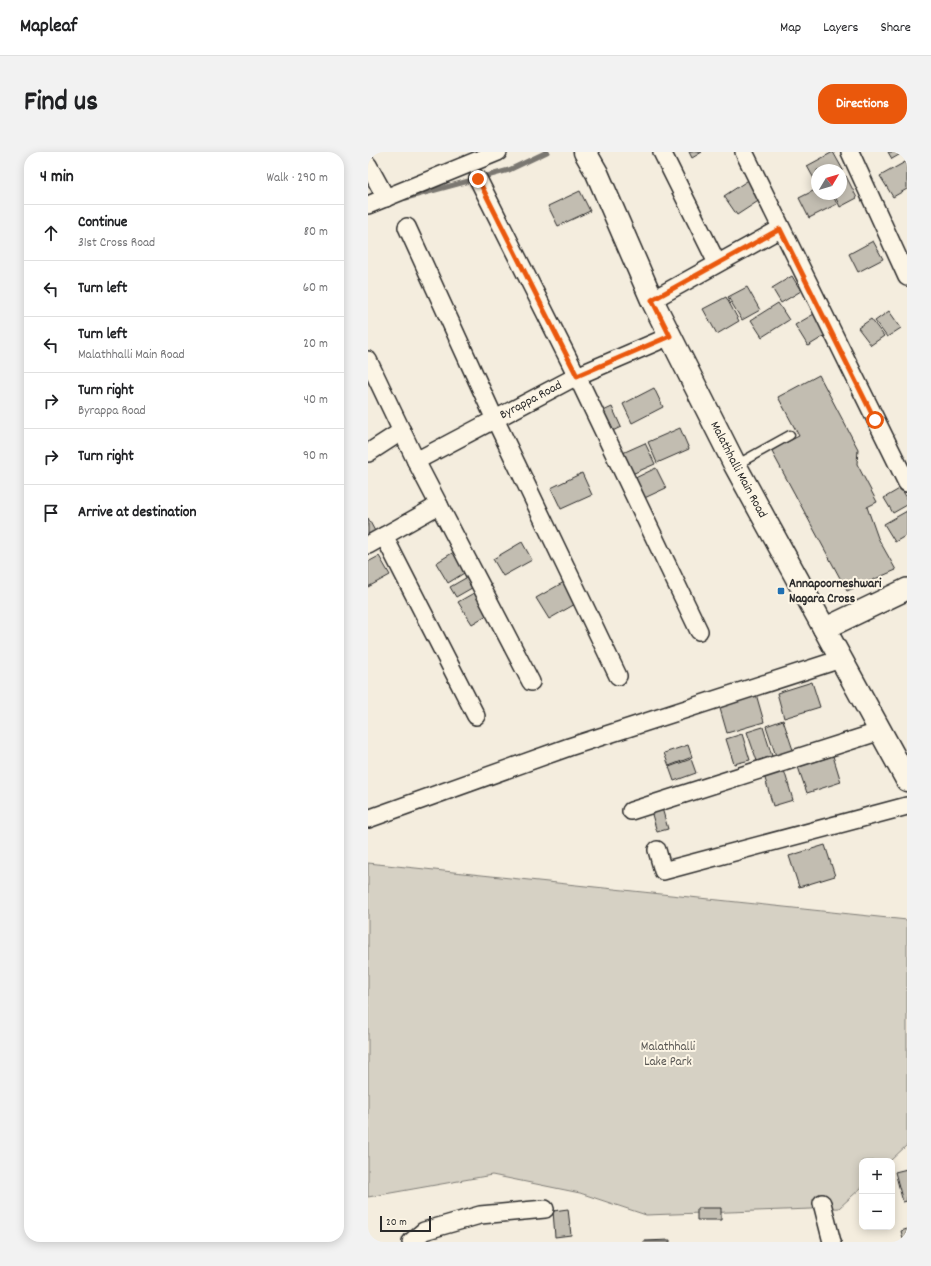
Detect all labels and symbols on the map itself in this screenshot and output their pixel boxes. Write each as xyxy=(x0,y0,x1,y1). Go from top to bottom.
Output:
north arrow xyxy=(811,164,847,200)
route end xyxy=(469,170,487,188)
street label: Byrappa Road xyxy=(497,376,565,425)
route start xyxy=(866,411,884,429)
street label: Malathhalli Main Road xyxy=(705,418,772,521)
place label: Annapoorneshwari Nagara Cross xyxy=(789,575,882,609)
marker: Annapoorneshwari Nagara Cross xyxy=(776,586,786,596)
park label: Malathhalli Lake Park xyxy=(641,1038,696,1072)
scale bar xyxy=(380,1214,431,1233)

